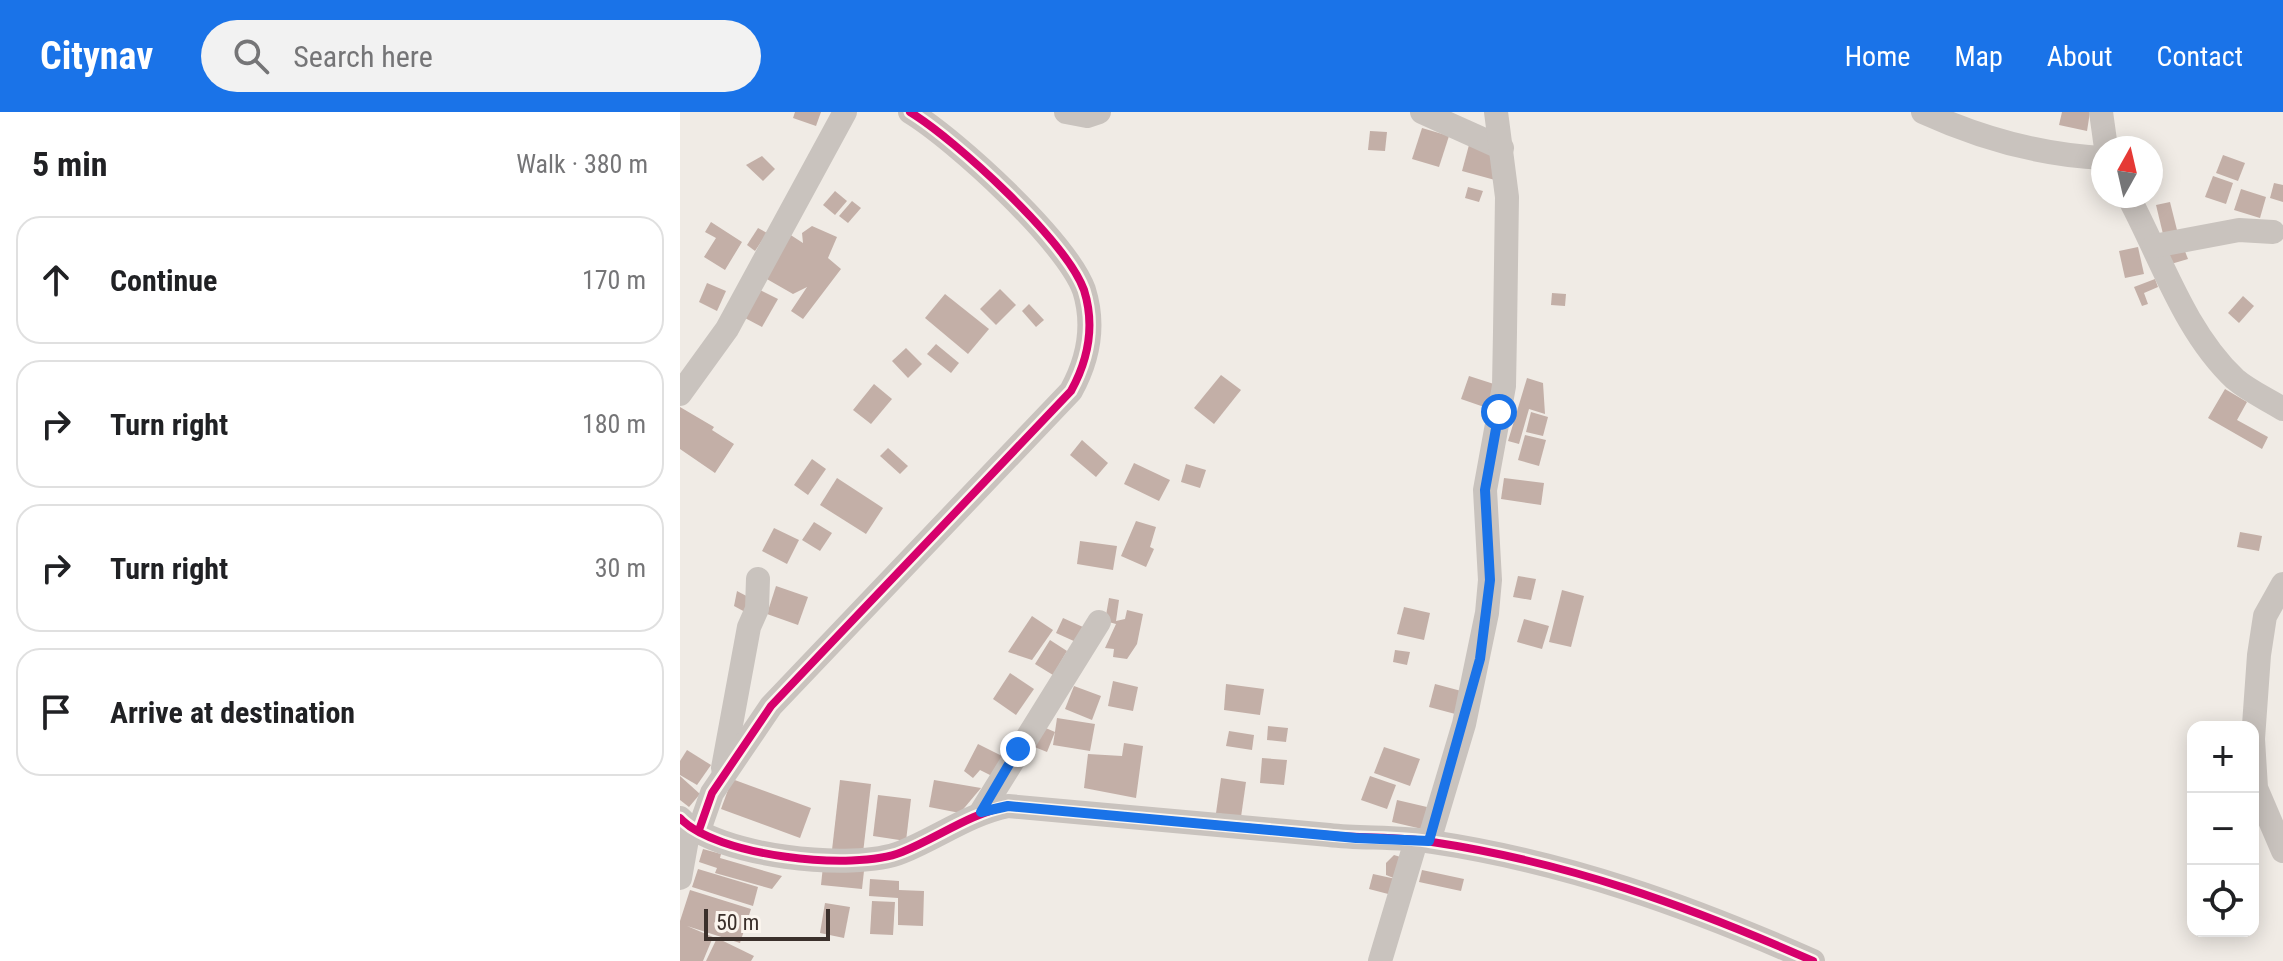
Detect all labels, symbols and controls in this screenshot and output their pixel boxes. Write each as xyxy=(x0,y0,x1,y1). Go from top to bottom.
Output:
search box xyxy=(201,20,761,92)
text: Citynav xyxy=(40,34,153,78)
icon: search xyxy=(229,34,273,78)
text: Search here xyxy=(293,39,433,74)
text: Home xyxy=(1845,40,1910,73)
text: Map xyxy=(1954,40,2003,73)
text: About xyxy=(2047,40,2113,73)
text: Contact xyxy=(2157,40,2243,73)
north arrow xyxy=(2091,136,2163,208)
text: 5 min xyxy=(32,144,108,184)
text: Walk · 380 m xyxy=(516,149,648,179)
icon: ahead xyxy=(34,258,78,302)
text: Continue xyxy=(110,263,217,298)
text: 170 m xyxy=(582,265,646,295)
route start xyxy=(1481,394,1517,430)
icon: right xyxy=(34,402,78,446)
text: Turn right xyxy=(110,407,228,442)
text: 180 m xyxy=(582,409,646,439)
icon: right xyxy=(34,546,78,590)
text: Turn right xyxy=(110,551,228,586)
text: 30 m xyxy=(595,553,646,583)
icon: arrive xyxy=(34,690,78,734)
text: Arrive at destination xyxy=(110,695,355,730)
map controls xyxy=(2187,721,2259,937)
button: + xyxy=(2187,721,2259,793)
route end xyxy=(1000,731,1036,767)
button: − xyxy=(2187,793,2259,865)
button: locate xyxy=(2187,865,2259,937)
scale bar xyxy=(704,905,830,941)
text: 50 m xyxy=(716,910,759,935)

